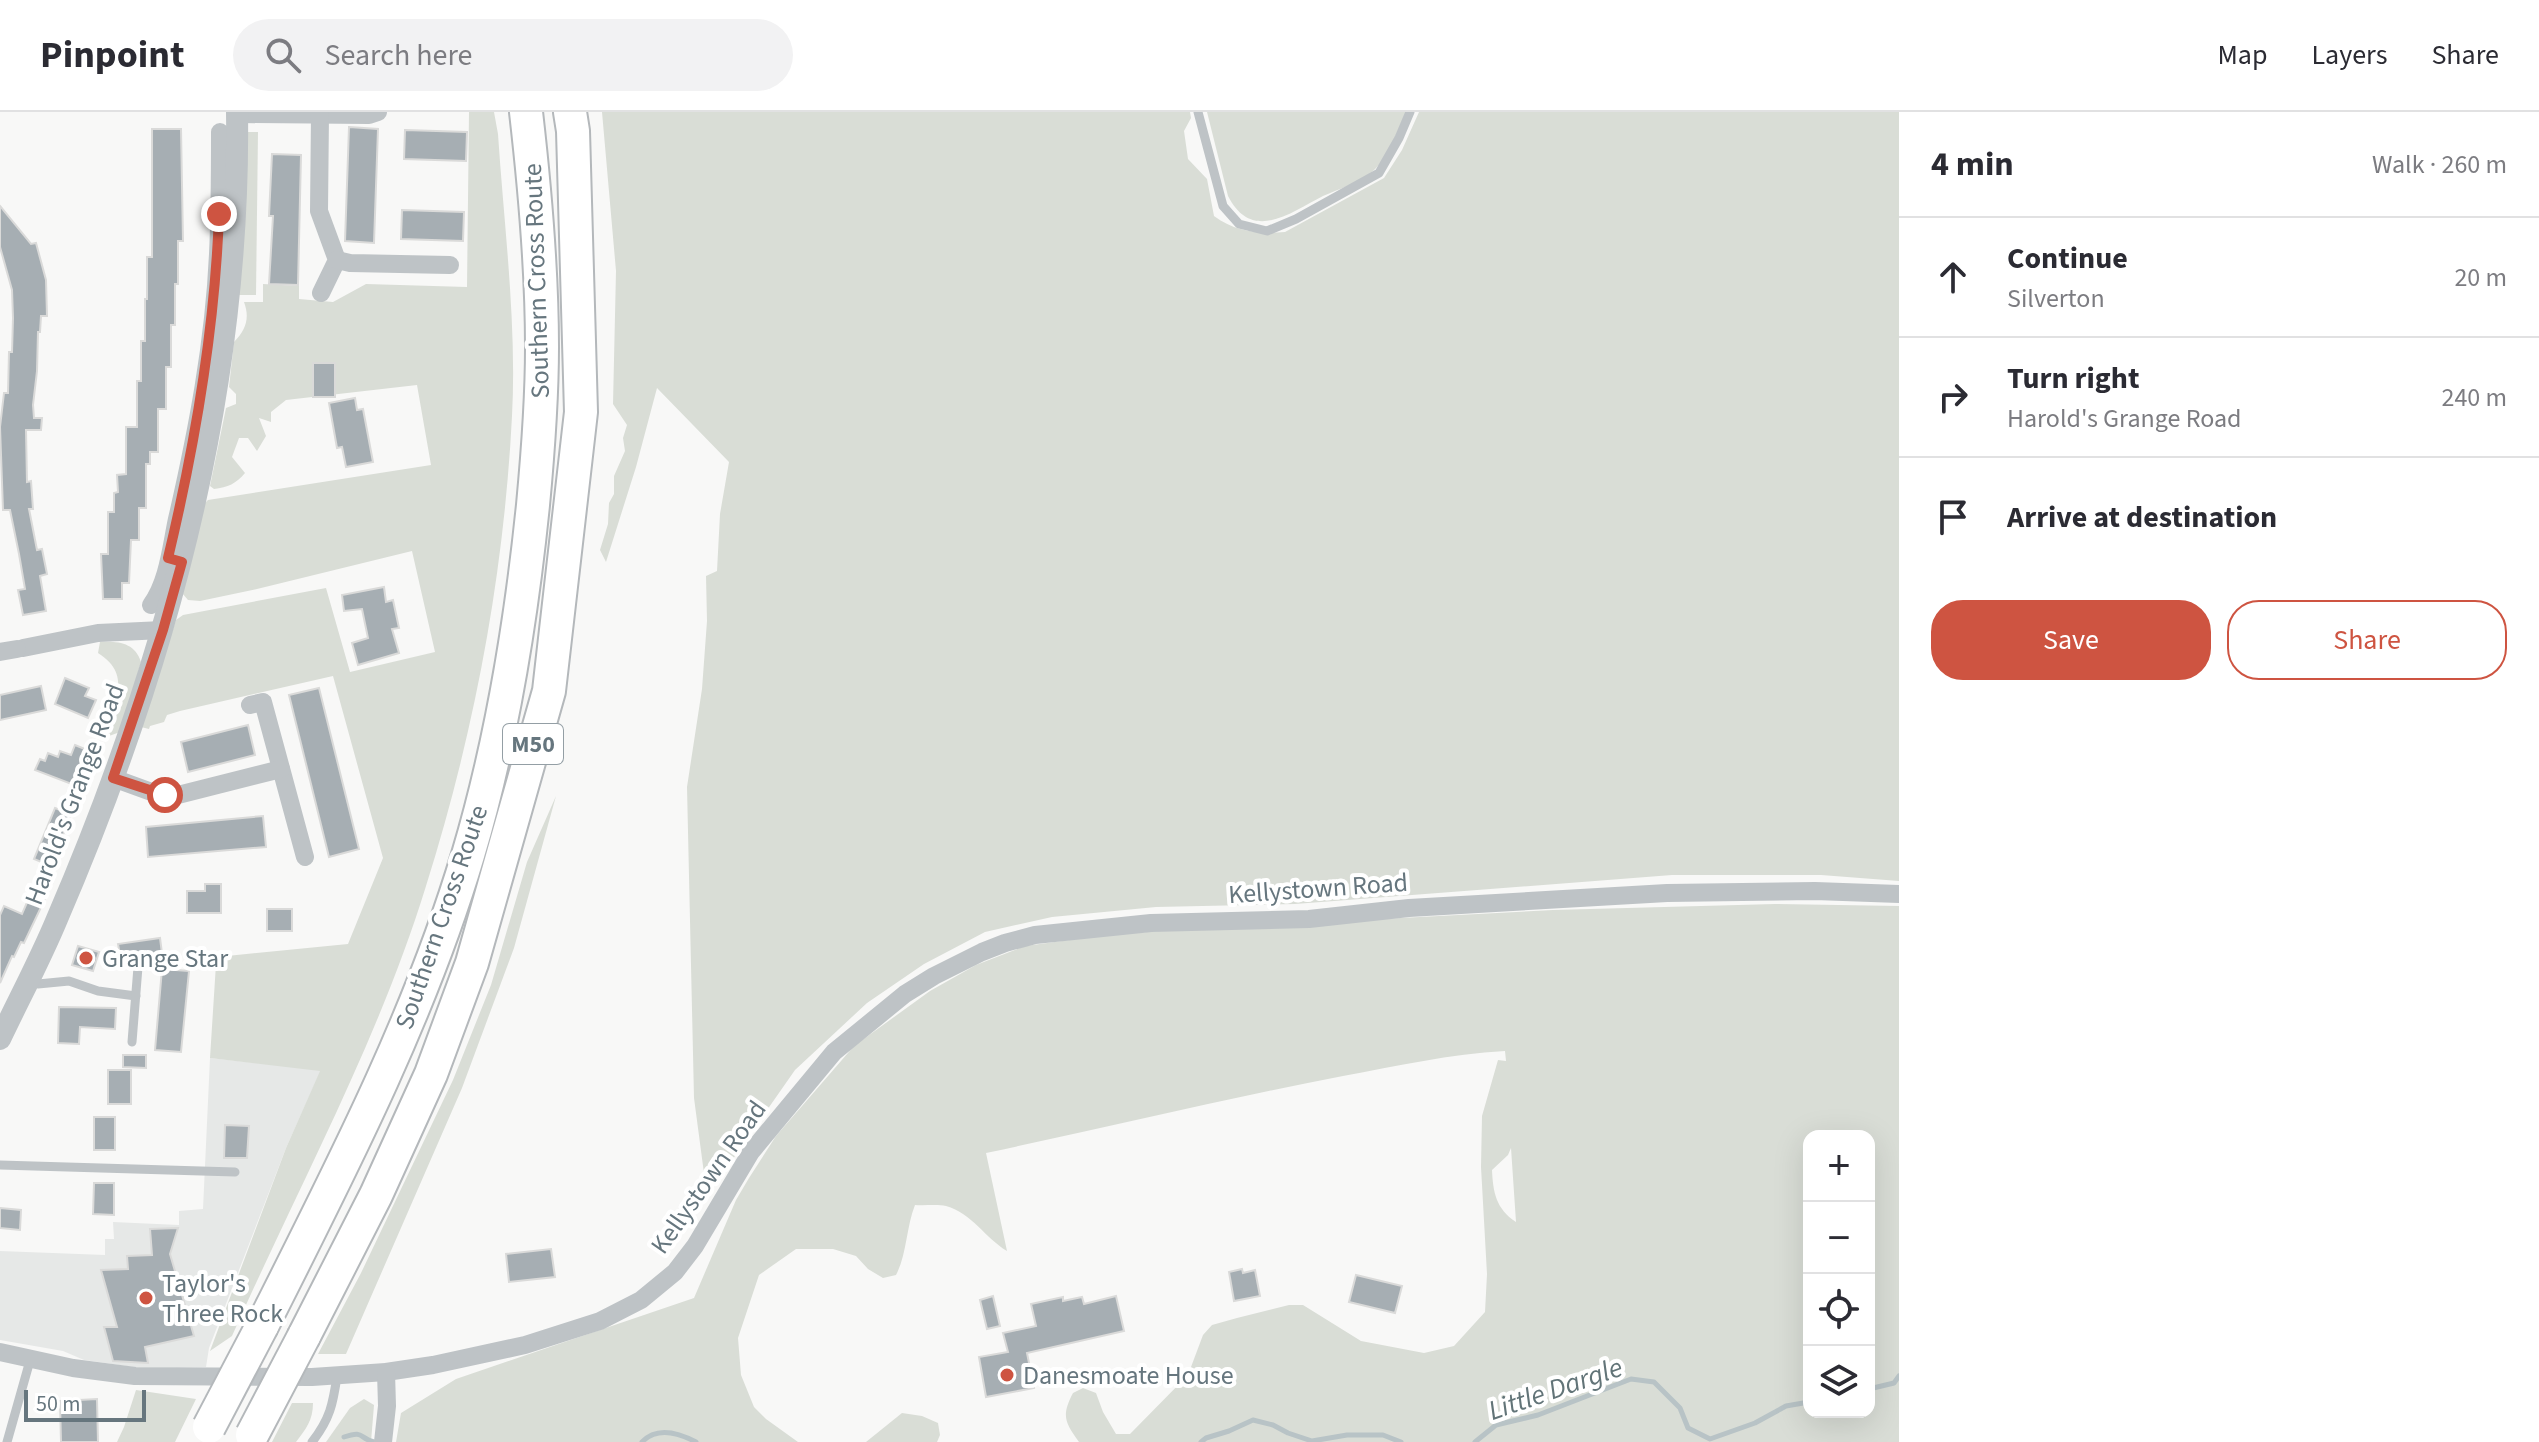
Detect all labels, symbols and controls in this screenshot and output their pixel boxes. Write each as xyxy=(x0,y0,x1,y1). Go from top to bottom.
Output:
search box xyxy=(233,19,793,91)
text: Pinpoint xyxy=(40,28,185,82)
icon: search xyxy=(261,33,305,77)
text: Search here xyxy=(325,34,472,77)
text: Map xyxy=(2217,35,2267,75)
text: Layers xyxy=(2311,35,2387,75)
text: Share xyxy=(2431,35,2499,75)
text: 4 min xyxy=(1931,140,2014,189)
text: Walk · 260 m xyxy=(2372,146,2507,183)
street label: Southern Cross Route xyxy=(514,163,559,399)
route end xyxy=(201,196,237,232)
text: Continue xyxy=(2007,237,2128,280)
icon: ahead xyxy=(1931,255,1975,299)
text: 20 m xyxy=(2454,259,2507,296)
text: Silverton xyxy=(2007,280,2105,317)
text: Turn right xyxy=(2007,357,2139,400)
icon: right xyxy=(1931,375,1975,419)
text: 240 m xyxy=(2441,379,2507,416)
text: Harold's Grange Road xyxy=(2007,400,2241,437)
icon: arrive xyxy=(1931,495,1975,539)
text: Arrive at destination xyxy=(2007,496,2277,539)
button: Save xyxy=(1931,600,2211,680)
button: Share xyxy=(2227,600,2507,680)
street label: Harold's Grange Road xyxy=(15,678,134,910)
road number: M50 xyxy=(503,724,563,764)
route start xyxy=(147,777,183,813)
street label: Southern Cross Route xyxy=(386,800,497,1034)
street label: Kellystown Road xyxy=(1227,864,1409,913)
place label: Grange Star xyxy=(102,940,229,977)
marker: Grange Star xyxy=(77,949,95,967)
street label: Kellystown Road xyxy=(642,1093,775,1262)
map controls xyxy=(1803,1130,1875,1418)
button: + xyxy=(1803,1130,1875,1202)
button: − xyxy=(1803,1202,1875,1274)
place label: Taylor's Three Rock xyxy=(162,1265,283,1332)
button: locate xyxy=(1803,1274,1875,1346)
marker: Taylor's Three Rock xyxy=(137,1289,155,1307)
button: layers xyxy=(1803,1346,1875,1418)
water label: Little Dargle xyxy=(1483,1347,1628,1431)
place label: Danesmoate House xyxy=(1023,1357,1234,1394)
marker: Danesmoate House xyxy=(998,1366,1016,1384)
scale bar xyxy=(24,1386,146,1422)
text: 50 m xyxy=(36,1388,81,1420)

